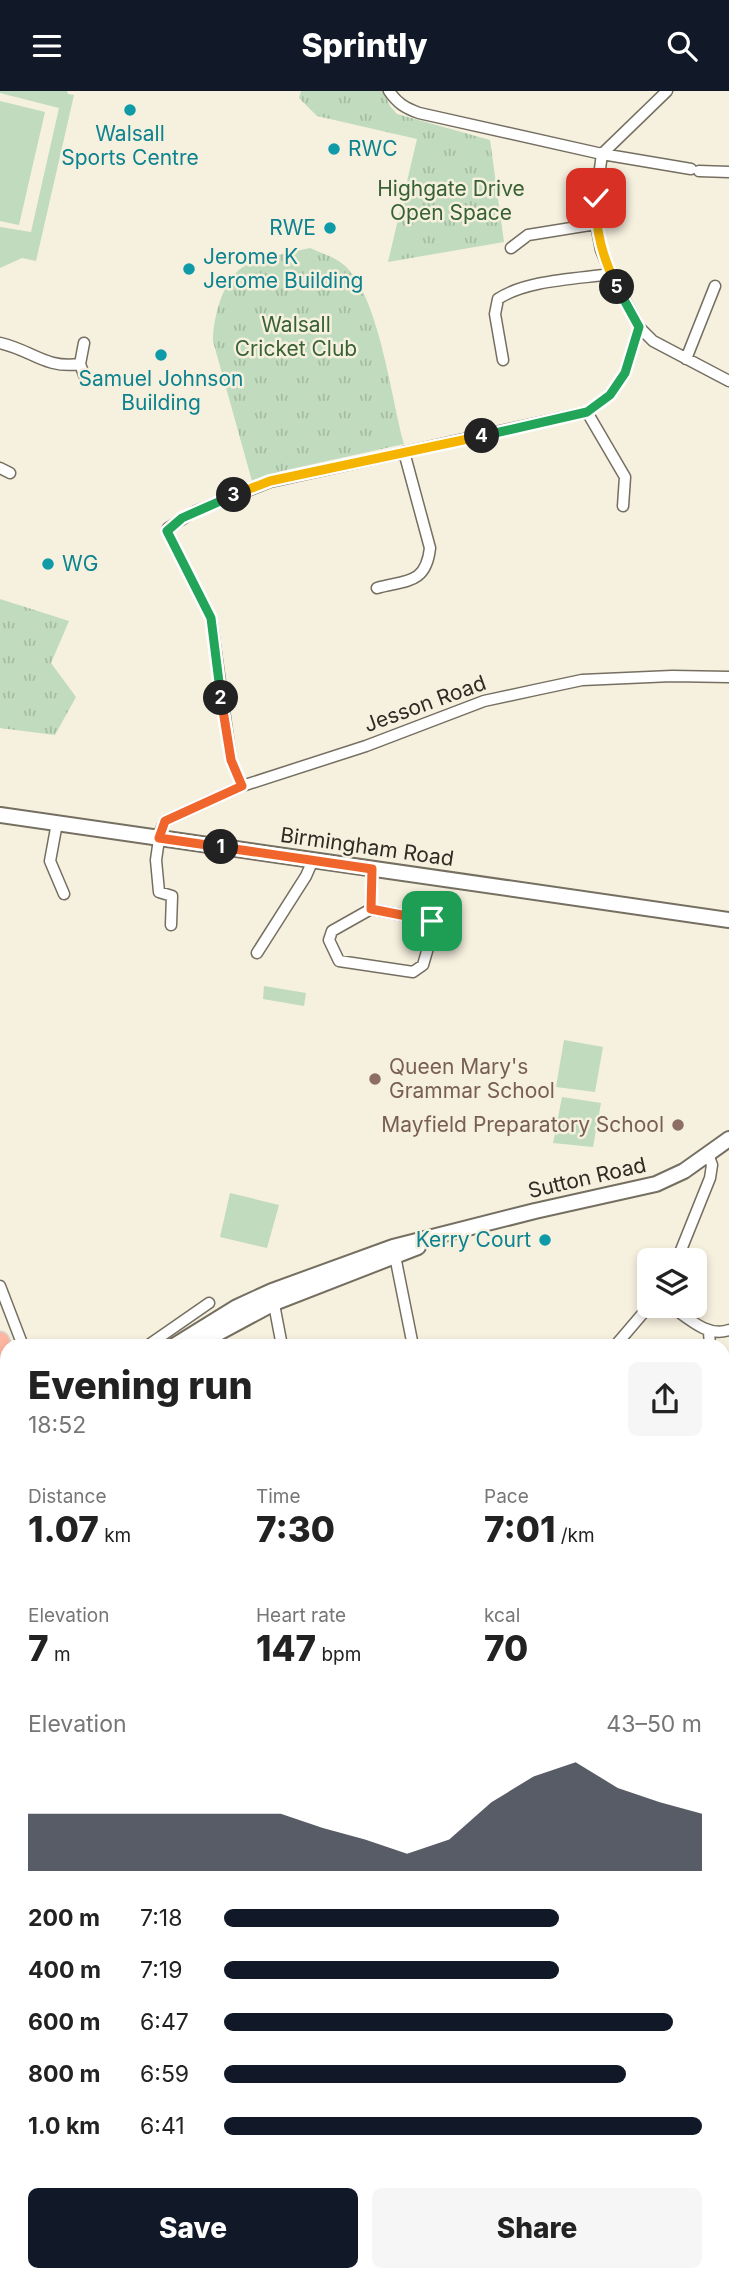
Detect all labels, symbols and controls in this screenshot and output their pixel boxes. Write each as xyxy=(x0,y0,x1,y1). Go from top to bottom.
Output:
text: Sprintly xyxy=(301,26,428,65)
icon: menu xyxy=(28,27,66,65)
icon: search xyxy=(663,27,701,65)
marker: Walsall Sports Centre xyxy=(122,102,138,118)
place label: Walsall Sports Centre xyxy=(61,121,199,170)
place label: RWC xyxy=(348,136,398,161)
marker: RWC xyxy=(326,141,342,157)
pin xyxy=(566,168,626,228)
park label: Highgate Drive Open Space xyxy=(377,176,525,225)
icon: check xyxy=(577,179,615,217)
place label: RWE xyxy=(269,215,316,240)
marker: RWE xyxy=(322,220,338,236)
place label: Jerome K Jerome Building xyxy=(203,244,363,293)
marker: Jerome K Jerome Building xyxy=(181,261,197,277)
pin: 5 xyxy=(600,269,634,305)
text: 5 xyxy=(610,275,623,298)
park label: Walsall Cricket Club xyxy=(235,312,357,361)
marker: Samuel Johnson Building xyxy=(153,347,169,363)
place label: Samuel Johnson Building xyxy=(79,366,243,415)
pin: 4 xyxy=(464,419,500,453)
text: 4 xyxy=(475,424,488,447)
pin: 3 xyxy=(216,477,252,513)
text: 3 xyxy=(227,483,240,506)
place label: WG xyxy=(62,551,98,576)
marker: WG xyxy=(40,556,56,572)
street label: Jesson Road xyxy=(360,670,489,737)
pin: 2 xyxy=(204,681,238,715)
text: 2 xyxy=(215,686,226,709)
street label: Birmingham Road xyxy=(279,822,455,871)
pin: 1 xyxy=(204,829,238,865)
text: 1 xyxy=(216,835,225,858)
pin xyxy=(402,891,462,951)
icon: arrive xyxy=(413,902,451,940)
place label: Queen Mary's Grammar School xyxy=(389,1054,555,1103)
marker: Queen Mary's Grammar School xyxy=(367,1071,383,1087)
place label: Mayfield Preparatory School xyxy=(381,1112,664,1137)
marker: Mayfield Preparatory School xyxy=(670,1117,686,1133)
street label: Sutton Road xyxy=(525,1152,648,1203)
place label: Kerry Court xyxy=(416,1227,531,1252)
marker: Kerry Court xyxy=(537,1232,553,1248)
map controls xyxy=(637,1248,707,1318)
button: layers xyxy=(637,1248,707,1318)
text: Evening run xyxy=(28,1362,253,1408)
button: share xyxy=(628,1362,702,1436)
text: 18:52 xyxy=(28,1411,86,1439)
text: Distance xyxy=(28,1485,106,1508)
text: Time xyxy=(256,1485,301,1508)
text: Pace xyxy=(484,1485,529,1508)
text: 1.07 xyxy=(28,1508,99,1550)
text: 7:30 xyxy=(256,1508,335,1550)
text: 7:01 xyxy=(484,1508,555,1550)
text: km xyxy=(99,1524,131,1547)
text: /km xyxy=(555,1524,595,1547)
text: Elevation xyxy=(28,1604,109,1627)
text: Heart rate xyxy=(256,1604,346,1627)
text: kcal xyxy=(484,1604,520,1627)
text: 7 xyxy=(28,1627,49,1669)
text: 147 xyxy=(256,1627,316,1669)
text: 70 xyxy=(484,1627,528,1669)
text: m xyxy=(49,1643,71,1666)
text: bpm xyxy=(316,1643,361,1666)
text: Elevation xyxy=(28,1710,127,1738)
text: 43–50 m xyxy=(606,1710,702,1738)
text: 200 m xyxy=(28,1904,100,1932)
text: 7:18 xyxy=(140,1904,182,1932)
text: 400 m xyxy=(28,1956,101,1984)
text: 7:19 xyxy=(140,1956,183,1984)
text: 600 m xyxy=(28,2008,100,2036)
text: 6:47 xyxy=(140,2008,189,2036)
text: 800 m xyxy=(28,2060,100,2088)
text: 6:59 xyxy=(140,2060,189,2088)
text: 1.0 km xyxy=(28,2112,100,2140)
text: 6:41 xyxy=(140,2112,185,2140)
button: Save xyxy=(28,2188,358,2268)
button: Share xyxy=(372,2188,702,2268)

